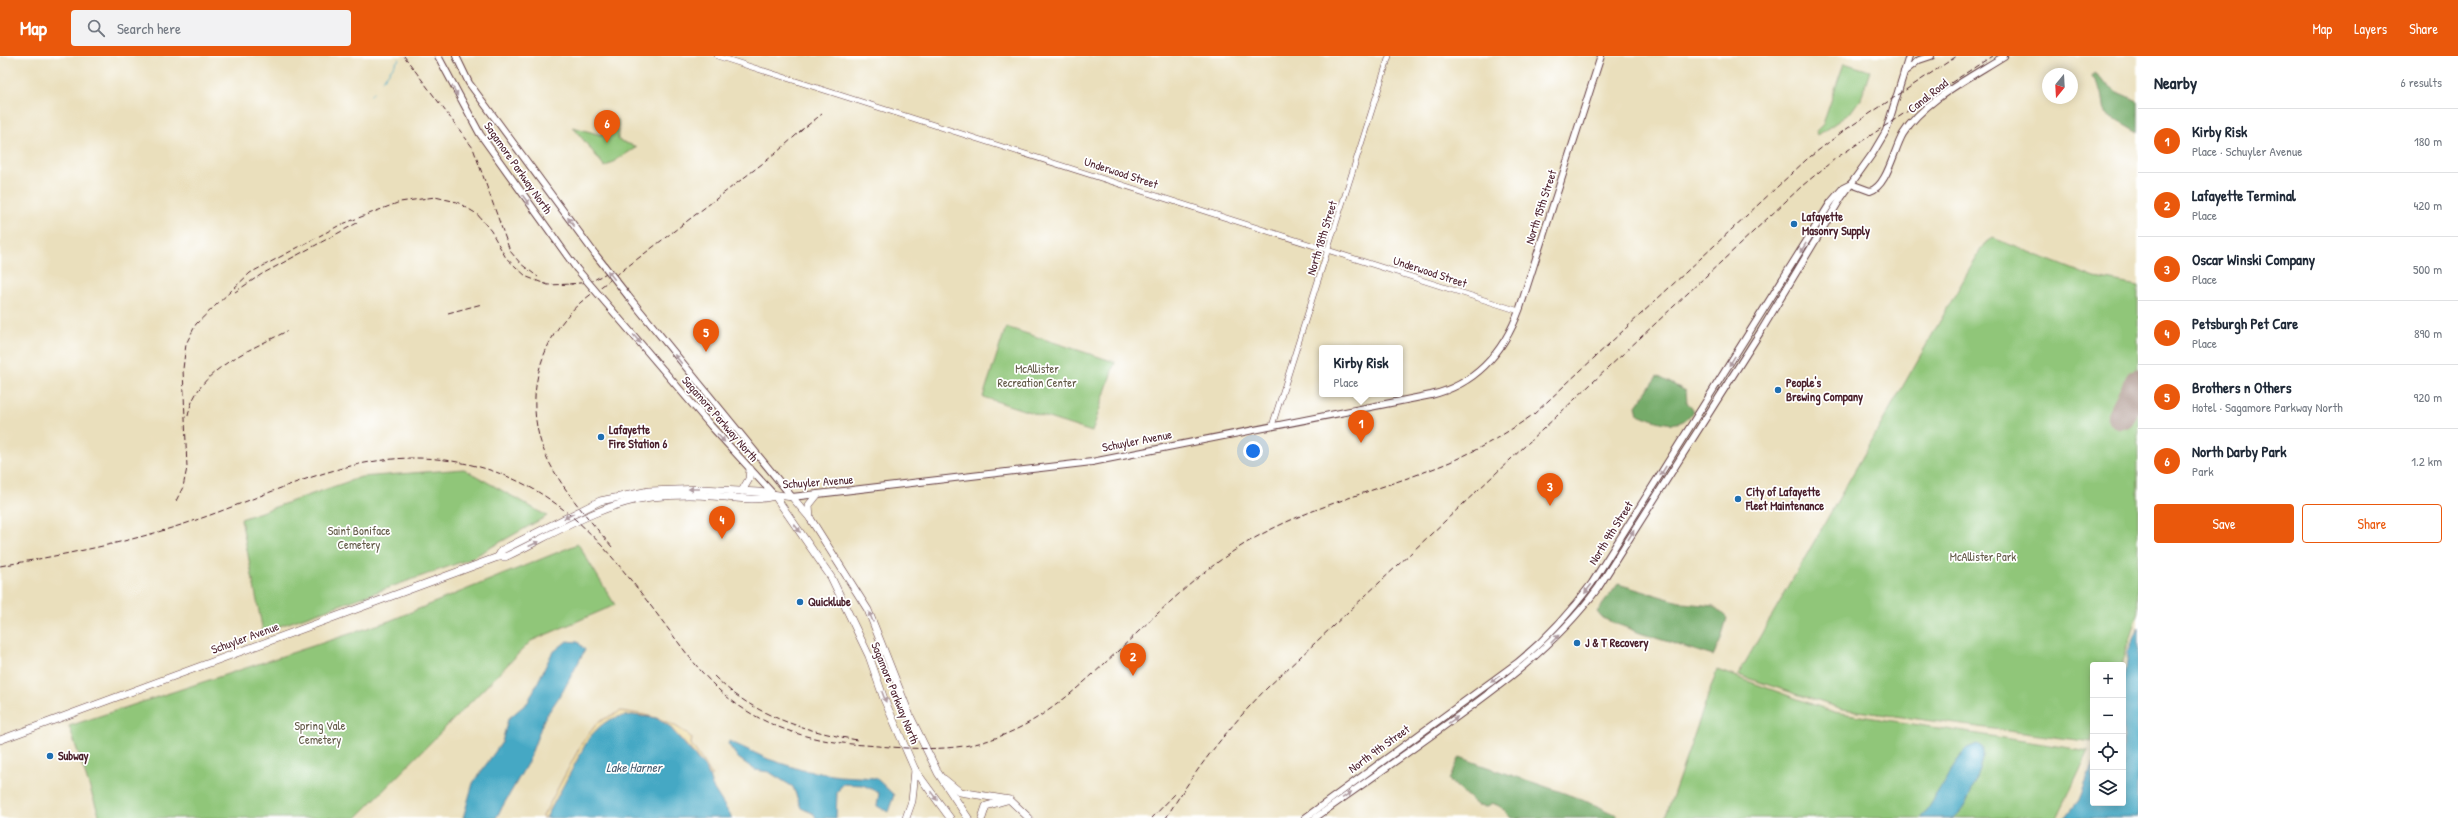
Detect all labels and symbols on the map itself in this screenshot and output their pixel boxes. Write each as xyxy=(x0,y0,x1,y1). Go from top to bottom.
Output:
north arrow xyxy=(2042,68,2078,104)
street label: Canal Road xyxy=(1904,74,1952,117)
one-way arrow xyxy=(452,85,459,97)
pin: 6 xyxy=(594,110,620,143)
street label: Sagamore Parkway North xyxy=(480,118,557,217)
street label: Underwood Street xyxy=(1082,153,1161,193)
street label: North 15th Street xyxy=(1521,167,1561,246)
one-way arrow xyxy=(522,194,531,205)
street label: North 18th Street xyxy=(1302,198,1341,277)
place label: Lafayette Masonry Supply xyxy=(1802,208,1870,240)
one-way arrow xyxy=(567,217,575,228)
marker: Lafayette Masonry Supply xyxy=(1789,219,1799,229)
one-way arrow xyxy=(1799,243,1807,253)
street label: Underwood Street xyxy=(1391,252,1470,292)
one-way arrow xyxy=(607,269,616,280)
pin: 5 xyxy=(693,319,719,352)
one-way arrow xyxy=(632,334,641,344)
one-way arrow xyxy=(674,353,683,364)
one-way arrow xyxy=(1728,356,1736,366)
park label: McAllister Recreation Center xyxy=(997,360,1077,391)
street label: Sagamore Parkway North xyxy=(678,372,762,465)
place label: People's Brewing Company xyxy=(1786,374,1863,406)
marker: People's Brewing Company xyxy=(1773,385,1783,395)
pin: 1 xyxy=(1348,410,1374,443)
place label: Lafayette Fire Station 6 xyxy=(608,421,668,452)
street label: Schuyler Avenue xyxy=(1100,425,1174,456)
marker: Lafayette Fire Station 6 xyxy=(596,432,606,442)
one-way arrow xyxy=(717,432,726,443)
your location xyxy=(1243,441,1263,461)
one-way arrow xyxy=(1659,466,1667,476)
street label: Schuyler Avenue xyxy=(782,471,854,492)
pin: 3 xyxy=(1537,473,1563,506)
place label: City of Lafayette Fleet Maintenance xyxy=(1745,483,1824,514)
one-way arrow xyxy=(687,486,700,492)
marker: City of Lafayette Fleet Maintenance xyxy=(1733,494,1743,504)
street label: North 9th Street xyxy=(1584,497,1637,568)
pin: 4 xyxy=(709,506,735,539)
one-way arrow xyxy=(563,513,575,520)
park label: Saint Boniface Cemetery xyxy=(328,522,391,553)
one-way arrow xyxy=(792,522,801,533)
one-way arrow xyxy=(1628,529,1635,541)
one-way arrow xyxy=(528,541,539,547)
park label: McAllister Park xyxy=(1950,548,2016,565)
one-way arrow xyxy=(1584,583,1592,594)
place label: Quicklube xyxy=(808,593,851,610)
marker: Quicklube xyxy=(795,597,805,607)
one-way arrow xyxy=(867,610,873,622)
street label: Schuyler Avenue xyxy=(209,617,281,658)
one-way arrow xyxy=(1550,634,1560,644)
place label: J & T Recovery xyxy=(1585,634,1649,652)
marker: J & T Recovery xyxy=(1572,638,1582,648)
street label: Sagamore Parkway North xyxy=(867,639,924,746)
pin: 2 xyxy=(1120,643,1146,676)
one-way arrow xyxy=(1490,675,1501,683)
one-way arrow xyxy=(881,691,887,703)
one-way arrow xyxy=(1448,716,1458,724)
park label: Spring Vale Cemetery xyxy=(295,717,346,748)
street label: North 9th Street xyxy=(1345,720,1414,777)
place label: Subway xyxy=(58,747,89,765)
marker: Subway xyxy=(45,751,55,761)
water label: Lake Harner xyxy=(606,758,664,776)
one-way arrow xyxy=(930,790,938,801)
one-way arrow xyxy=(1342,791,1352,799)

